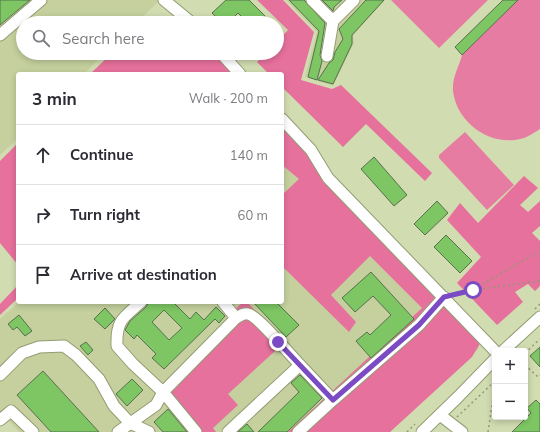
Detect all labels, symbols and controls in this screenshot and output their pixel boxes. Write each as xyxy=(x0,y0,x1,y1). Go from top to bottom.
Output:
search box xyxy=(16,16,284,60)
icon: search xyxy=(30,27,52,49)
text: Search here xyxy=(62,29,144,48)
text: 3 min xyxy=(32,88,77,109)
text: Walk · 200 m xyxy=(189,90,268,106)
icon: ahead xyxy=(32,144,54,166)
text: Continue xyxy=(70,145,133,164)
text: 140 m xyxy=(230,147,268,163)
icon: right xyxy=(32,204,54,226)
text: Turn right xyxy=(70,205,140,224)
text: 60 m xyxy=(238,207,268,223)
icon: arrive xyxy=(32,264,54,286)
text: Arrive at destination xyxy=(70,265,217,284)
route start xyxy=(464,281,482,299)
route end xyxy=(269,333,287,351)
map controls xyxy=(492,348,528,420)
button: + xyxy=(492,348,528,384)
button: − xyxy=(492,384,528,420)

